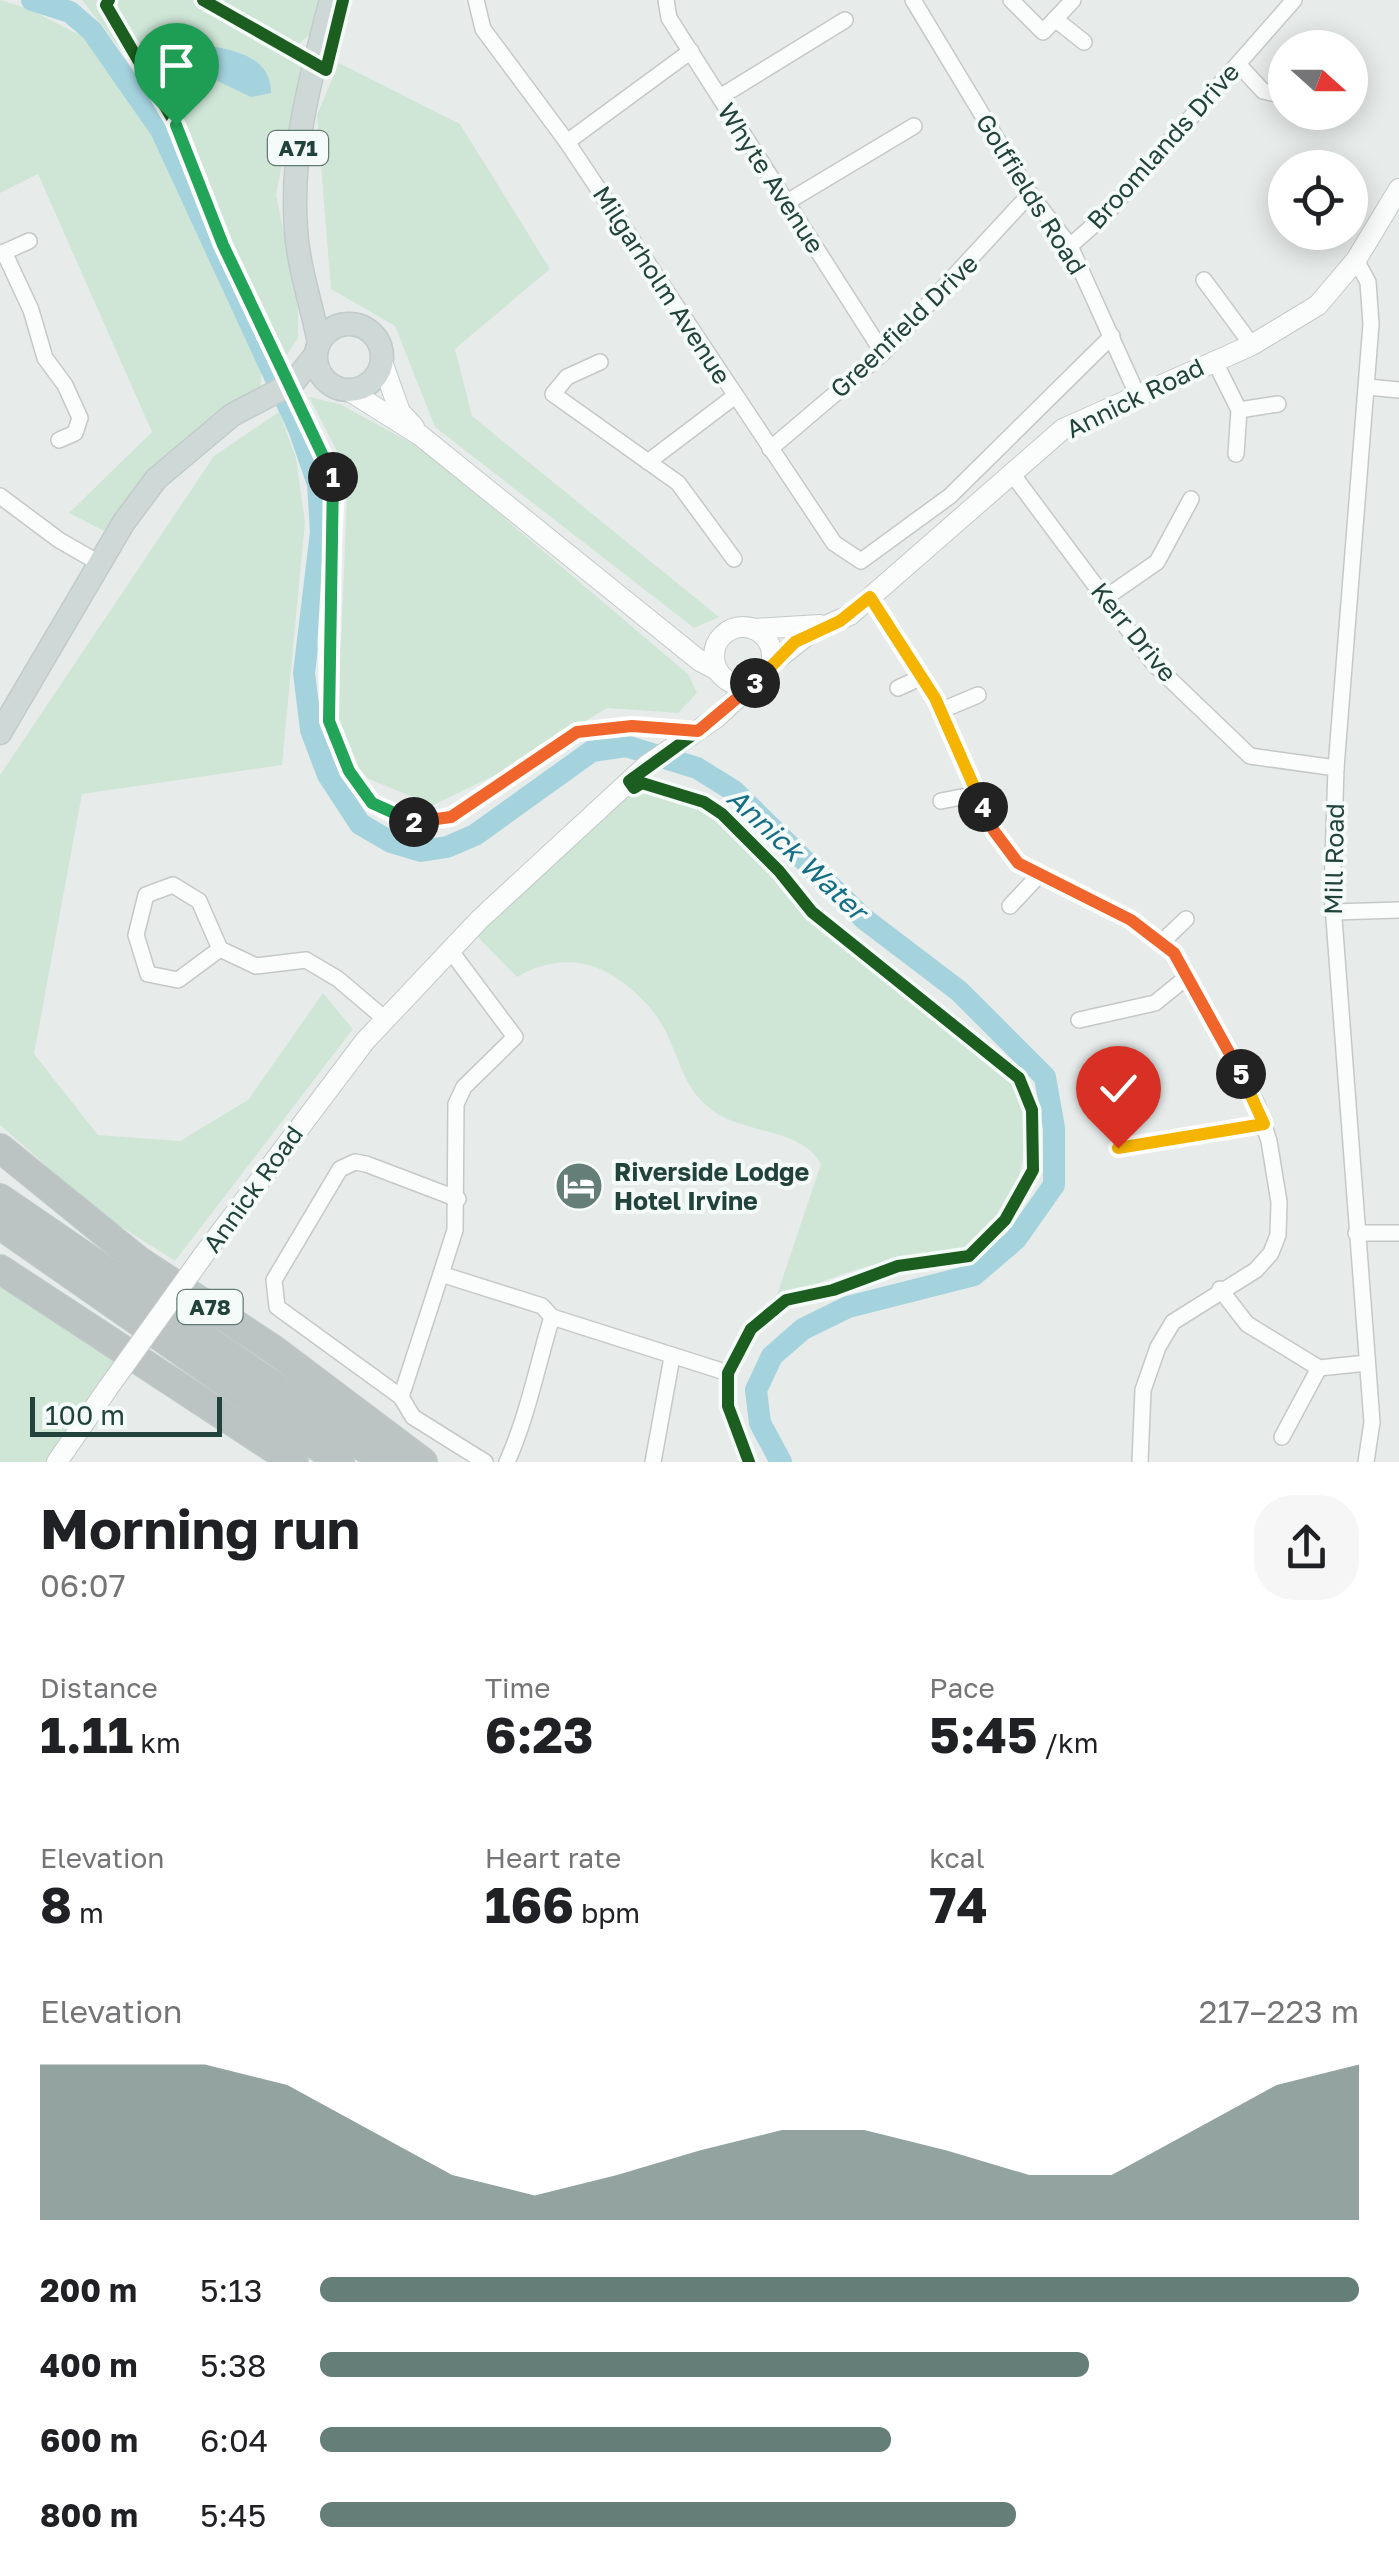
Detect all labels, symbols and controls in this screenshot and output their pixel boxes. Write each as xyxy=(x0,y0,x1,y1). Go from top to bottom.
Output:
pin xyxy=(134,23,219,126)
north arrow xyxy=(1268,30,1368,130)
map controls xyxy=(1268,30,1368,250)
icon: arrive xyxy=(149,38,204,93)
street label: Broomlands Drive xyxy=(1080,56,1245,235)
street label: Whyte Avenue xyxy=(711,97,831,259)
street label: Golffields Road xyxy=(970,108,1093,280)
road number: A71 xyxy=(268,131,328,165)
button: locate xyxy=(1268,150,1368,250)
street label: Milgarholm Avenue xyxy=(587,180,738,390)
street label: Greenfield Drive xyxy=(823,247,984,404)
street label: Annick Road xyxy=(1061,351,1209,444)
pin: 1 xyxy=(308,452,358,502)
text: 1 xyxy=(326,460,340,493)
street label: Kerr Drive xyxy=(1085,576,1184,688)
pin: 3 xyxy=(730,658,780,708)
text: 3 xyxy=(746,666,764,699)
water label: Annick Water xyxy=(721,781,877,929)
pin: 4 xyxy=(958,782,1008,832)
text: 4 xyxy=(974,790,992,823)
pin: 2 xyxy=(389,797,439,847)
street label: Mill Road xyxy=(1317,803,1350,915)
text: 2 xyxy=(405,805,423,838)
pin xyxy=(1076,1046,1161,1149)
pin: 5 xyxy=(1216,1049,1266,1099)
text: 5 xyxy=(1232,1057,1250,1090)
icon: check xyxy=(1091,1061,1146,1116)
street label: Annick Road xyxy=(196,1119,309,1258)
place label: Riverside Lodge Hotel Irvine xyxy=(614,1156,809,1216)
hotel icon: Riverside Lodge Hotel Irvine xyxy=(553,1160,605,1212)
road number: A78 xyxy=(178,1290,242,1324)
scale bar xyxy=(30,1392,222,1436)
text: 100 m xyxy=(45,1398,125,1431)
text: Morning run xyxy=(40,1495,360,1561)
button: share xyxy=(1254,1495,1359,1600)
text: 06:07 xyxy=(40,1566,126,1604)
text: Distance xyxy=(40,1671,158,1704)
text: Time xyxy=(485,1671,551,1704)
text: Pace xyxy=(929,1671,995,1704)
text: 1.11 xyxy=(40,1704,133,1764)
text: 6:23 xyxy=(485,1704,593,1764)
text: 5:45 xyxy=(929,1704,1038,1764)
text: km xyxy=(133,1726,181,1759)
text: /km xyxy=(1038,1726,1099,1759)
text: Elevation xyxy=(40,1841,165,1874)
text: Heart rate xyxy=(485,1841,621,1874)
text: kcal xyxy=(929,1841,985,1874)
text: 8 xyxy=(40,1874,72,1934)
text: 166 xyxy=(485,1874,574,1934)
text: 74 xyxy=(929,1874,988,1934)
text: m xyxy=(72,1896,104,1929)
text: bpm xyxy=(574,1896,640,1929)
text: Elevation xyxy=(40,1992,182,2030)
text: 217–223 m xyxy=(1199,1992,1359,2030)
text: 200 m xyxy=(40,2271,137,2309)
text: 5:13 xyxy=(200,2271,262,2309)
text: 400 m xyxy=(40,2346,138,2384)
text: 5:38 xyxy=(200,2346,266,2384)
text: 600 m xyxy=(40,2421,138,2459)
text: 6:04 xyxy=(200,2421,268,2459)
text: 800 m xyxy=(40,2496,138,2534)
text: 5:45 xyxy=(200,2496,266,2534)

